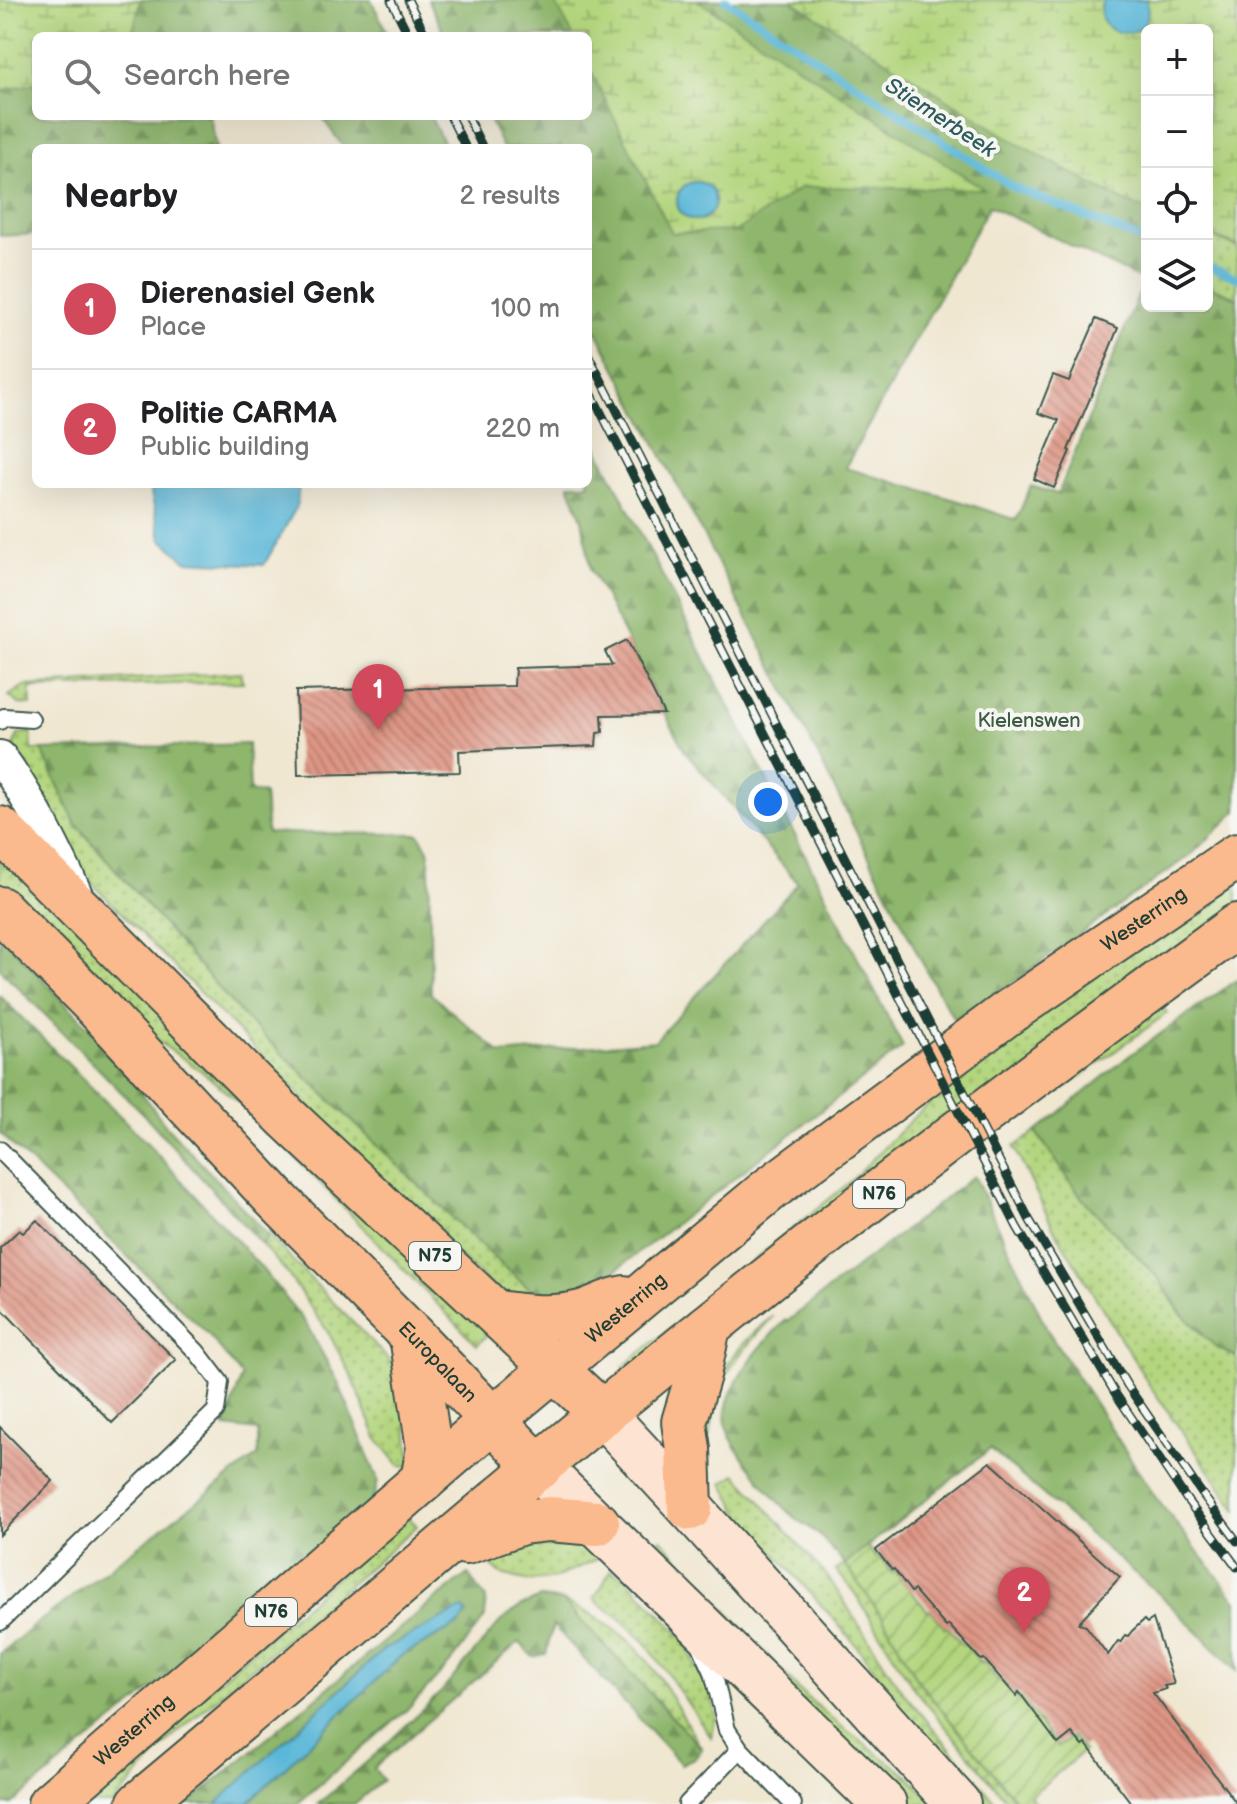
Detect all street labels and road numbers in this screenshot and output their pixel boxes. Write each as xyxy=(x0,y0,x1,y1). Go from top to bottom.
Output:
street label: Westerring xyxy=(1097,882,1191,957)
road number: N76 xyxy=(853,1180,905,1208)
road number: N75 xyxy=(409,1242,461,1270)
street label: Westerring xyxy=(581,1268,672,1349)
street label: Europalaan xyxy=(393,1317,482,1408)
road number: N76 xyxy=(245,1598,297,1626)
street label: Westerring xyxy=(90,1689,180,1772)

